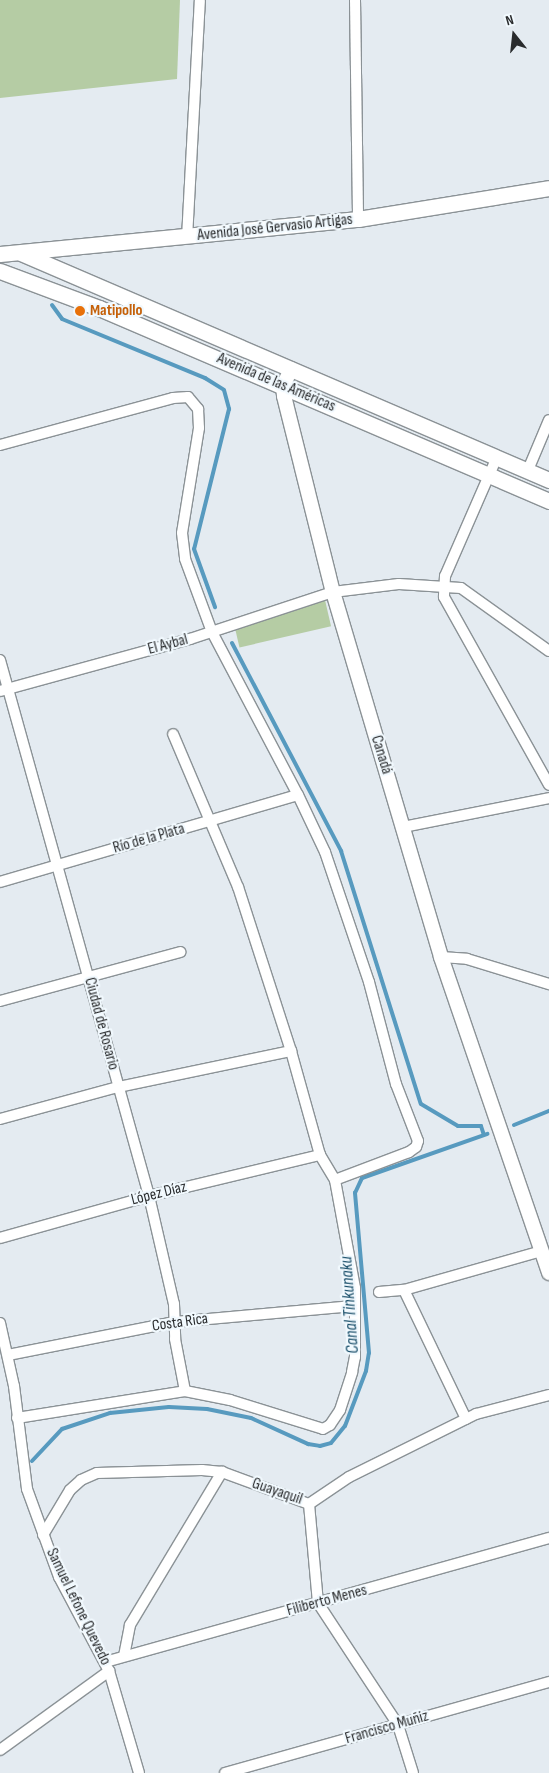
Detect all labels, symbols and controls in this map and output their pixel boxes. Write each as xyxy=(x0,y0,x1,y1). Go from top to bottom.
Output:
north arrow xyxy=(489,10,539,60)
text: N xyxy=(504,11,516,29)
street label: Avenida José Gervasio Artigas xyxy=(196,210,354,246)
place label: Matipollo xyxy=(90,301,143,321)
marker: Matipollo xyxy=(74,305,86,317)
street label: Avenida de las Américas xyxy=(214,349,338,417)
street label: El Aybal xyxy=(146,630,190,660)
street label: Canadá xyxy=(366,733,396,777)
street label: Río de la Plata xyxy=(111,820,187,858)
street label: Ciudad de Rosario xyxy=(79,976,123,1072)
street label: López Díaz xyxy=(129,1178,189,1210)
water label: Canal Tinkunaku xyxy=(336,1256,364,1354)
street label: Costa Rica xyxy=(151,1310,209,1336)
street label: Guayaquil xyxy=(249,1474,305,1510)
street label: Samuel Lefone Quevedo xyxy=(41,1545,115,1669)
street label: Filiberto Menes xyxy=(285,1581,369,1621)
street label: Francisco Muñiz xyxy=(343,1707,431,1749)

